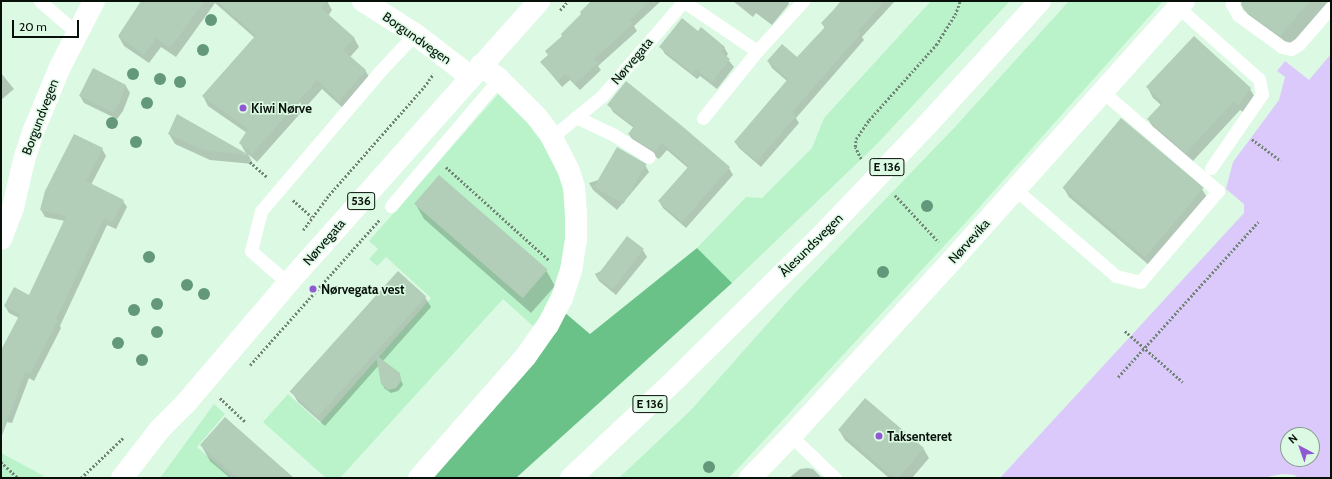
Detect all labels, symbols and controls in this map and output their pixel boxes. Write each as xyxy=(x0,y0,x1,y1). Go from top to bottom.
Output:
street label: Borgundvegen xyxy=(380,9,454,67)
scale bar xyxy=(14,12,81,38)
text: 20 m xyxy=(19,19,47,34)
street label: Nørvegata xyxy=(608,34,656,88)
street label: Borgundvegen xyxy=(18,77,62,157)
place label: Kiwi Nørve xyxy=(251,100,312,116)
marker: Kiwi Nørve xyxy=(238,103,248,113)
road number: E 136 xyxy=(869,157,905,177)
road number: 536 xyxy=(347,191,375,211)
street label: Ålesundsvegen xyxy=(776,210,846,280)
street label: Nørvegata xyxy=(300,216,348,268)
street label: Nørvevika xyxy=(945,216,993,266)
place label: Nørvegata vest xyxy=(321,281,404,297)
marker: Nørvegata vest xyxy=(308,284,318,294)
road number: E 136 xyxy=(632,394,668,414)
north arrow xyxy=(1280,427,1320,467)
place label: Taksenteret xyxy=(887,428,952,444)
marker: Taksenteret xyxy=(874,431,884,441)
text: N xyxy=(1285,431,1300,447)

